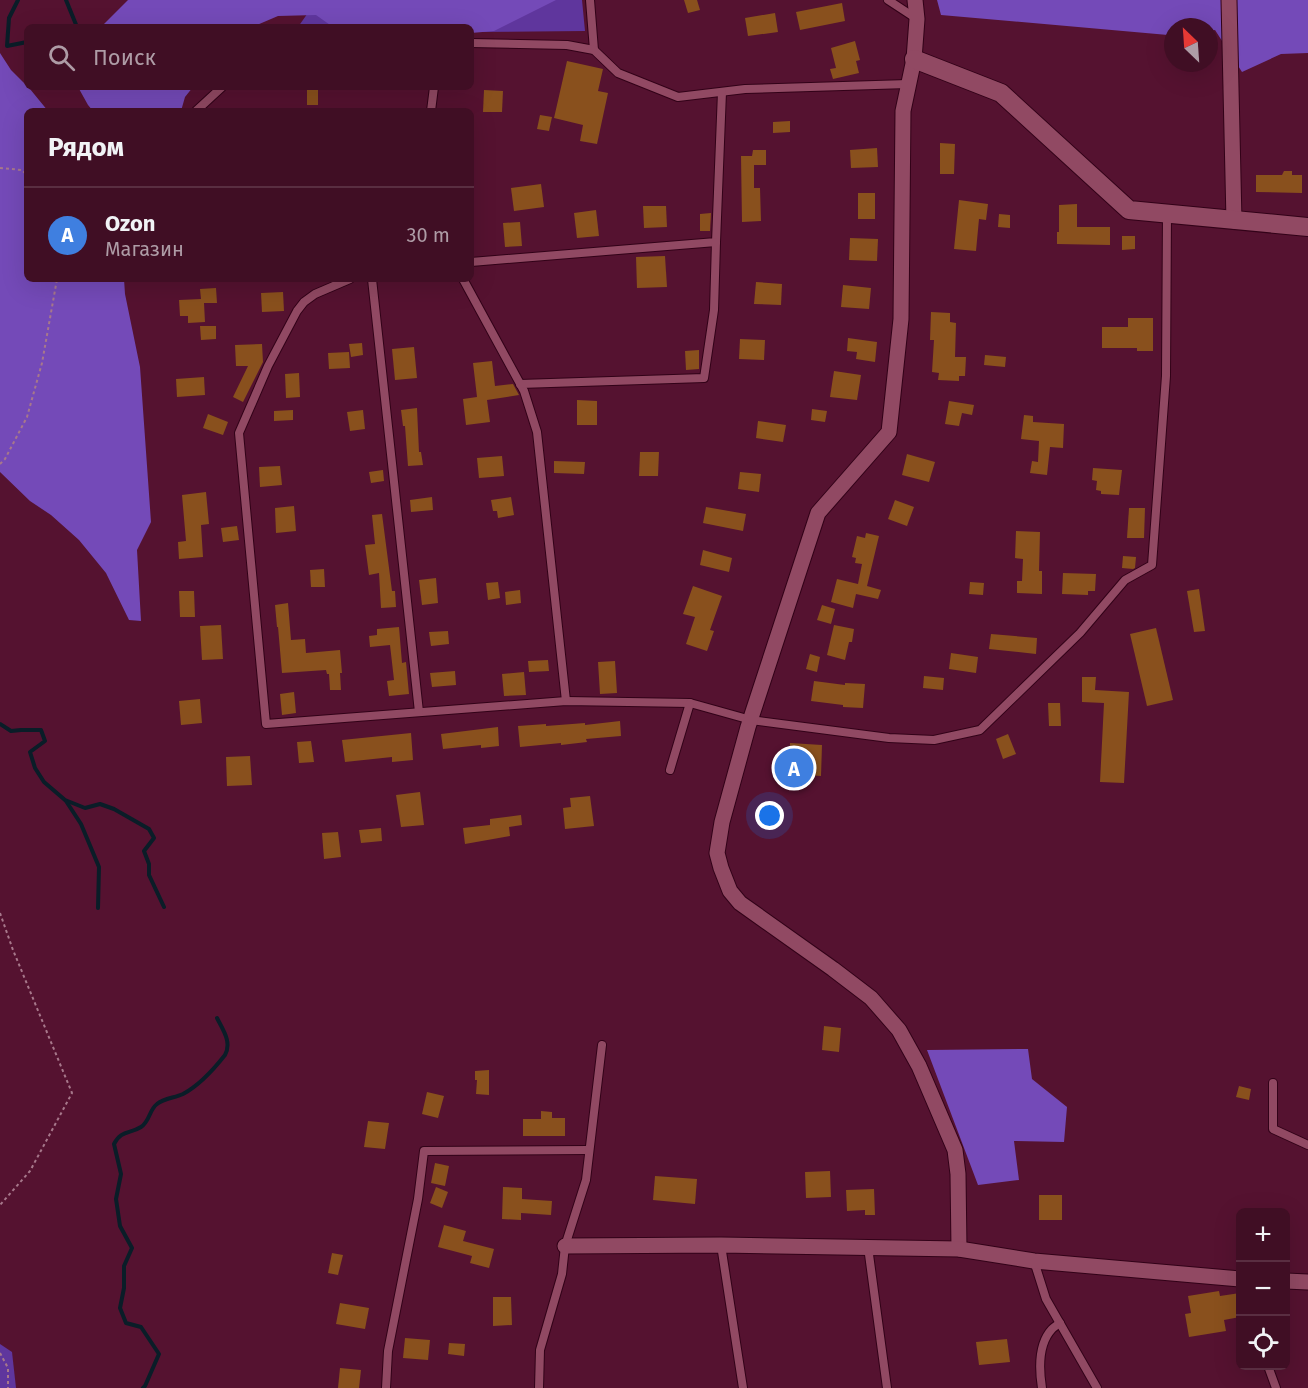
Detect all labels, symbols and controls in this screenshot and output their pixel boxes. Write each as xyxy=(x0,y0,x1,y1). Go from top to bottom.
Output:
north arrow xyxy=(1164,18,1218,72)
search box xyxy=(24,24,474,90)
icon: search xyxy=(45,41,78,74)
text: Поиск xyxy=(93,44,156,71)
text: Рядом xyxy=(48,132,124,163)
text: Ozon xyxy=(105,210,155,237)
text: A xyxy=(62,223,73,247)
text: 30 m xyxy=(406,223,450,247)
text: Магазин xyxy=(105,237,184,261)
pin: A xyxy=(774,746,814,790)
your location xyxy=(755,801,784,830)
map controls xyxy=(1236,1208,1290,1370)
button: + xyxy=(1236,1208,1290,1262)
button: − xyxy=(1236,1262,1290,1316)
button: locate xyxy=(1236,1316,1290,1370)

